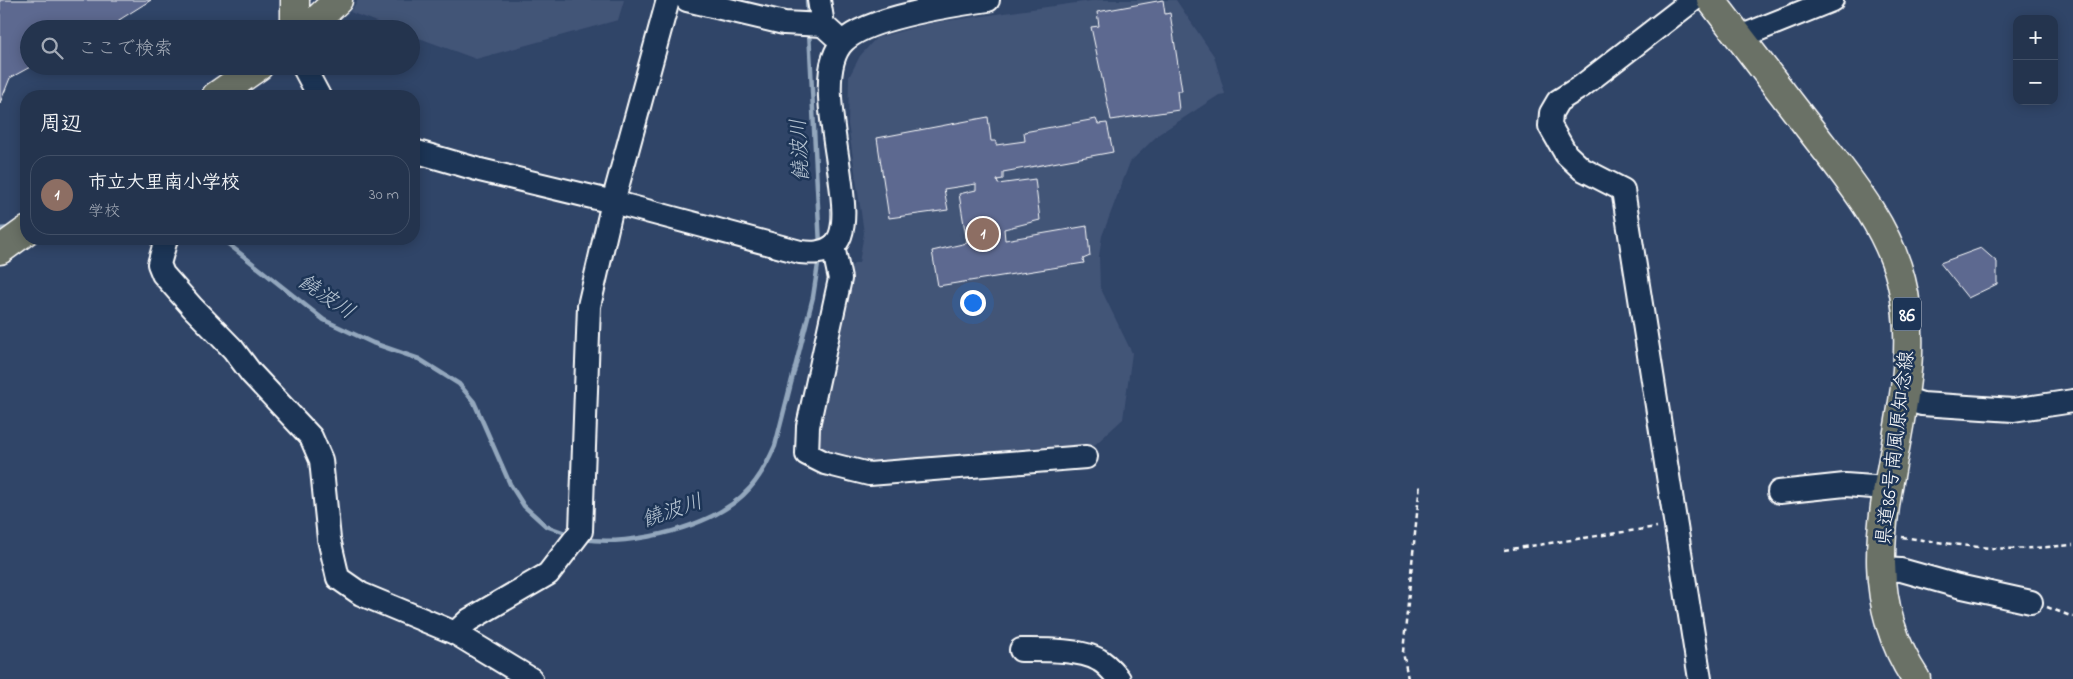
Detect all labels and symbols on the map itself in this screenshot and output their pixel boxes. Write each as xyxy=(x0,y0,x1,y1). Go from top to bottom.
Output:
water label: 饒波川 xyxy=(784,118,818,182)
pin: 1 xyxy=(967,215,999,253)
water label: 饒波川 xyxy=(291,268,360,328)
your location xyxy=(960,290,986,316)
road number: 86 xyxy=(1893,298,1921,330)
street label: 県道86号南風原知念線 xyxy=(1870,349,1923,547)
water label: 饒波川 xyxy=(638,487,707,536)

